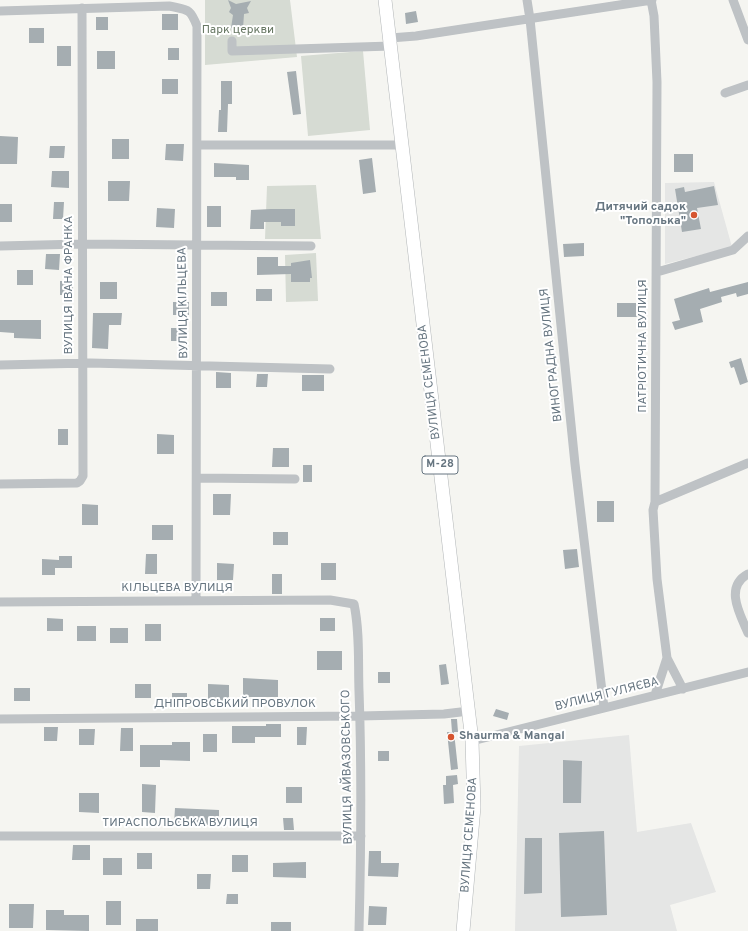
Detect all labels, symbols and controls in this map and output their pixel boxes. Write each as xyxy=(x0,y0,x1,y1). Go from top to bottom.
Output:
park label: Парк церкви xyxy=(202,24,274,38)
place label: Дитячий садок "Тополька" xyxy=(595,201,686,229)
marker: Дитячий садок "Тополька" xyxy=(689,210,699,220)
street label: ВУЛИЦЯ ІВАНА ФРАНКА xyxy=(63,215,77,355)
street label: ВУЛИЦЯ КІЛЬЦЕВА xyxy=(176,247,192,359)
street label: ПАТРІОТИЧНА ВУЛИЦЯ xyxy=(637,279,651,413)
street label: ВИНОГРАДНА ВУЛИЦЯ xyxy=(538,287,566,423)
street label: ВУЛИЦЯ СЕМЕНОВА xyxy=(416,324,444,440)
road number: М-28 xyxy=(422,456,458,474)
street label: КІЛЬЦЕВА ВУЛИЦЯ xyxy=(121,582,233,596)
street label: ВУЛИЦЯ ГУЛЯЄВА xyxy=(554,675,660,715)
street label: ВУЛИЦЯ АЙВАЗОВСЬКОГО xyxy=(339,689,357,845)
street label: ДНІПРОВСЬКИЙ ПРОВУЛОК xyxy=(154,698,316,712)
place label: Shaurma & Mangal xyxy=(459,730,565,744)
marker: Shaurma & Mangal xyxy=(446,732,456,742)
street label: ВУЛИЦЯ СЕМЕНОВА xyxy=(459,777,481,893)
street label: ТИРАСПОЛЬСЬКА ВУЛИЦЯ xyxy=(102,817,258,831)

